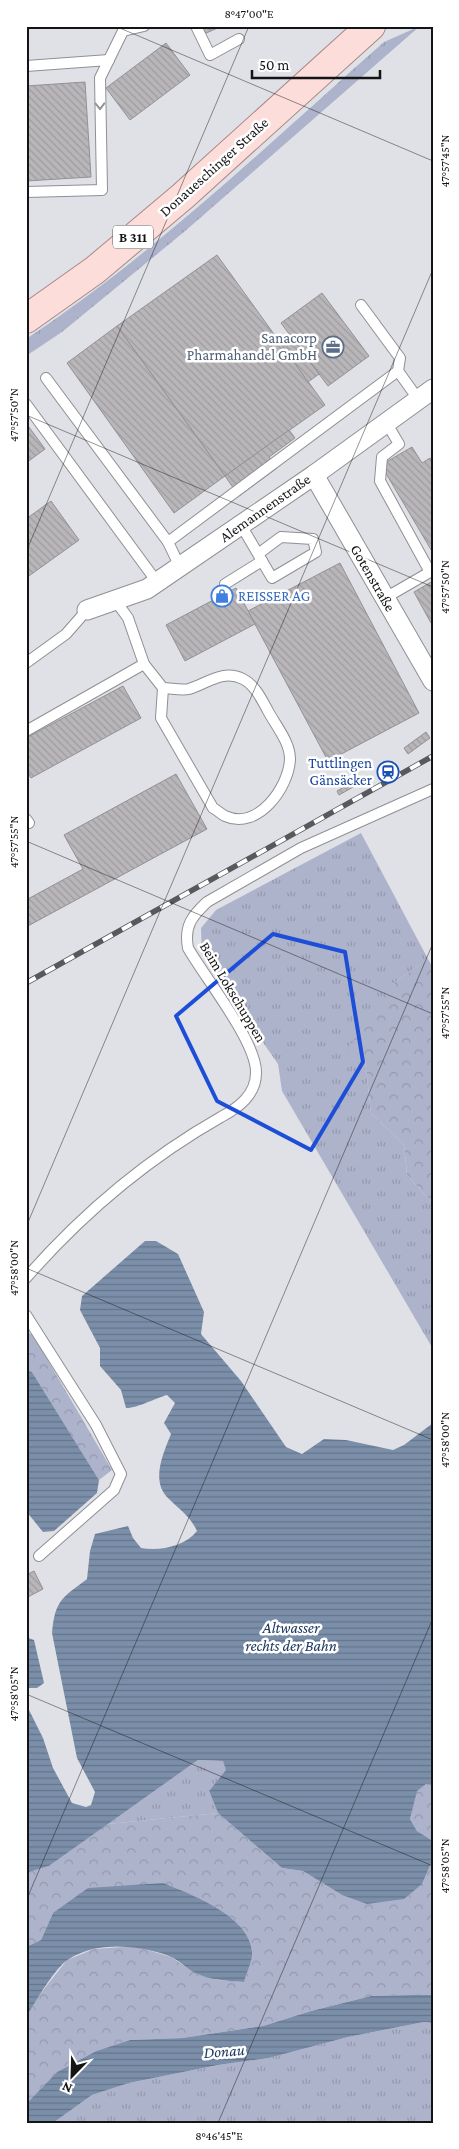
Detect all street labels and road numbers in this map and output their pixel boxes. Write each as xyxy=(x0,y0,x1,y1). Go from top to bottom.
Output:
street label: Donaueschinger Straße xyxy=(157,114,272,220)
road number: B 311 xyxy=(113,226,153,248)
street label: Alemannenstraße xyxy=(217,471,314,545)
street label: Gotenstraße xyxy=(348,542,399,614)
street label: Beim Lokschuppen xyxy=(196,939,269,1046)

